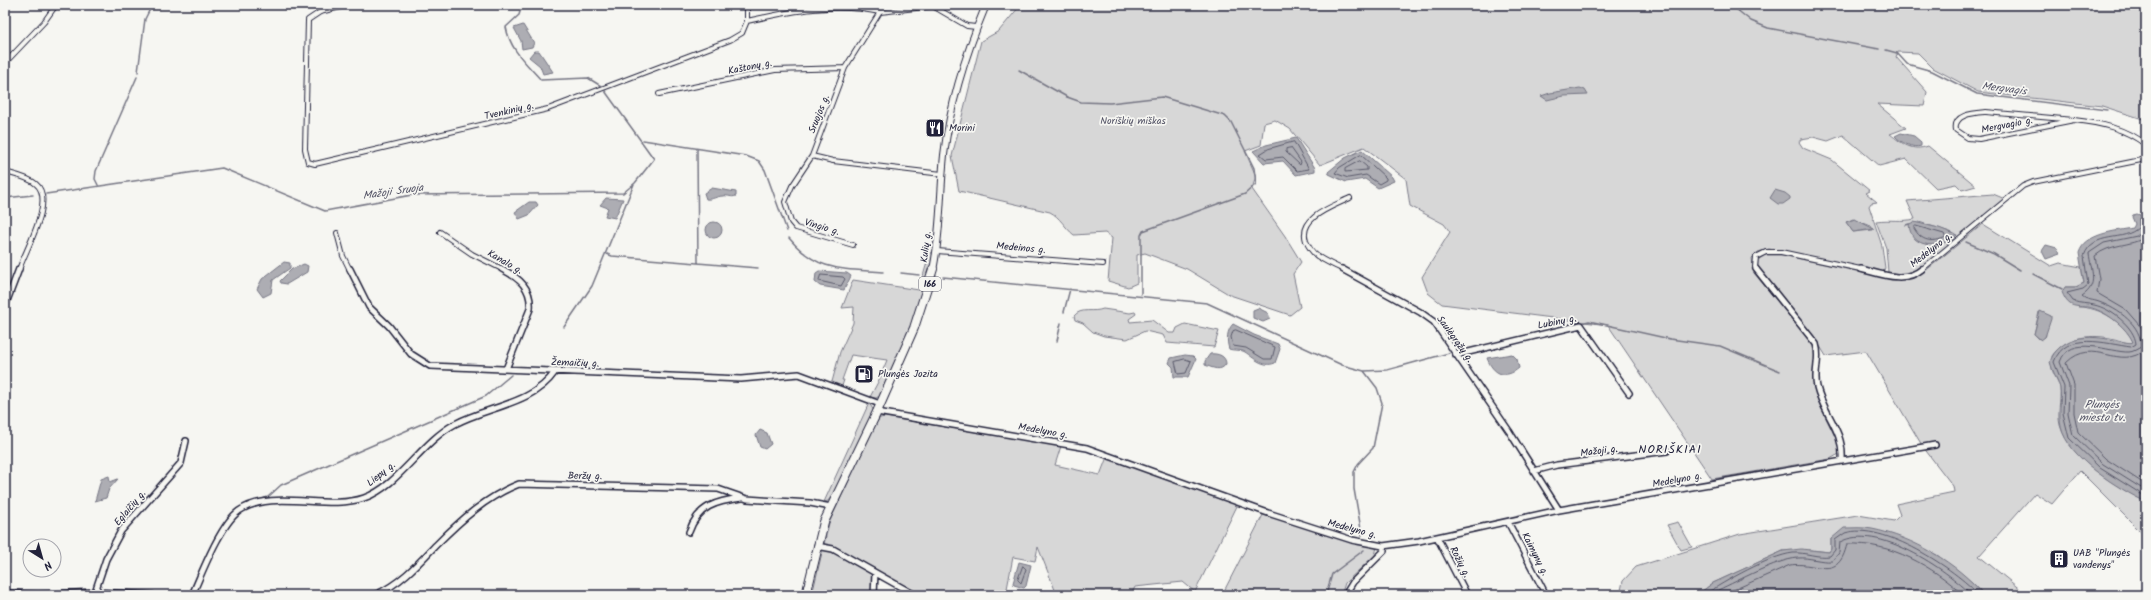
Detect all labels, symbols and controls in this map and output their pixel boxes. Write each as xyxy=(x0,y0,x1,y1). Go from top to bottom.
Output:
street label: Kaštonų g. xyxy=(727,55,773,79)
water label: Mergvagis xyxy=(1981,77,2029,101)
street label: Sruojos g. xyxy=(804,92,834,136)
street label: Tvenkinių g. xyxy=(483,98,535,124)
street label: Mergvagio g. xyxy=(1980,112,2034,138)
park label: Noriškių miškas xyxy=(1100,113,1166,129)
restaurant icon: Morini xyxy=(924,117,946,139)
place label: Morini xyxy=(949,120,975,136)
water label: Mažoji Sruoja xyxy=(361,179,425,205)
street label: Vingio g. xyxy=(803,214,841,240)
street label: Medelyno g. xyxy=(1906,228,1956,272)
street label: Kulių g. xyxy=(916,230,936,264)
street label: Medeinos g. xyxy=(996,238,1046,258)
street label: Kanalo g. xyxy=(484,245,526,279)
road number: 166 xyxy=(919,277,941,291)
street label: Lubinų g. xyxy=(1536,310,1578,334)
street label: Saulėgrąžų g. xyxy=(1432,312,1478,366)
street label: Žemaičių g. xyxy=(550,354,600,372)
fuel station icon: Plungės Jozita xyxy=(853,363,875,385)
place label: Plungės Jozita xyxy=(878,366,938,382)
water label: Plungės miesto tv. xyxy=(2079,396,2125,427)
street label: Medelyno g. xyxy=(1017,419,1069,443)
district label: NORIŠKIAI xyxy=(1638,440,1702,459)
street label: Mažoji g. xyxy=(1579,441,1619,461)
street label: Liepų g. xyxy=(363,457,399,491)
street label: Beržų g. xyxy=(568,468,602,484)
street label: Medelyno g. xyxy=(1651,468,1703,492)
street label: Eglaičių g. xyxy=(110,486,150,530)
street label: Medelyno g. xyxy=(1326,515,1378,543)
street label: Kaimynų g. xyxy=(1517,529,1553,579)
north arrow xyxy=(22,538,62,578)
street label: Rožių g. xyxy=(1445,544,1475,580)
place label: UAB "Plungės vandenys" xyxy=(2073,545,2131,573)
building icon: UAB "Plungės vandenys" xyxy=(2048,548,2070,570)
text: N xyxy=(39,556,56,574)

